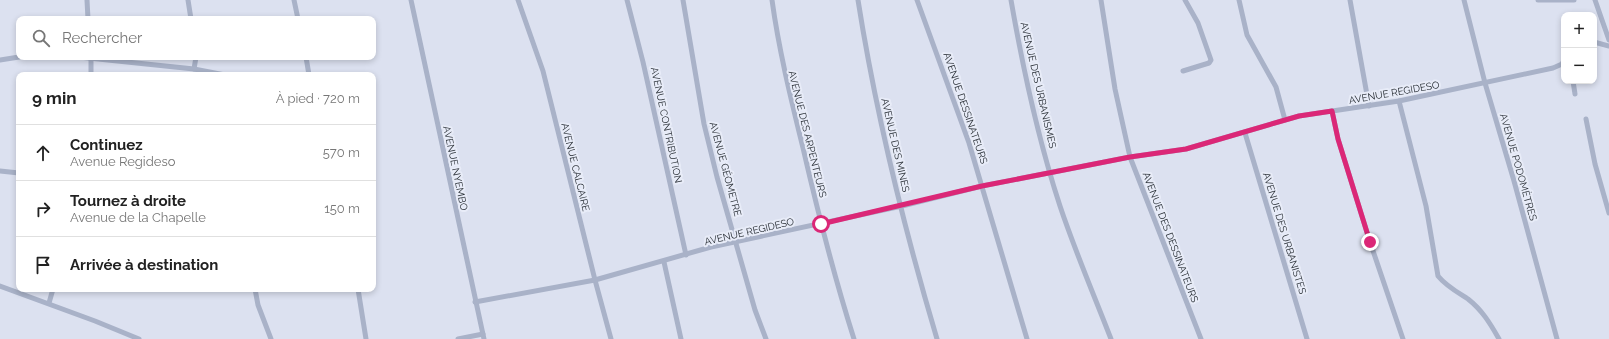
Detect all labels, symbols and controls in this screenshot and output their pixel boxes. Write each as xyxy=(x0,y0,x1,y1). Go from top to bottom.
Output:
map controls xyxy=(1561,12,1597,84)
button: + xyxy=(1561,12,1597,48)
search box xyxy=(16,16,376,60)
street label: AVENUE DES URBANISMES xyxy=(1019,21,1058,149)
icon: search xyxy=(30,27,52,49)
text: Rechercher xyxy=(62,29,142,47)
button: − xyxy=(1561,48,1597,84)
street label: AVENUE DESSINATEURS xyxy=(941,51,990,165)
street label: AVENUE CONTRIBUTION xyxy=(649,66,684,184)
street label: AVENUE DES ARPENTEURS xyxy=(786,70,829,199)
street label: AVENUE REGIDESO xyxy=(1348,79,1441,106)
text: 9 min xyxy=(32,88,77,108)
text: À pied · 720 m xyxy=(276,91,360,106)
street label: AVENUE DES MINES xyxy=(879,97,912,193)
street label: AVENUE PODOMÈTRES xyxy=(1498,112,1539,222)
street label: AVENUE GÉOMETRE xyxy=(708,121,743,217)
street label: AVENUE CALCAIRE xyxy=(559,122,592,212)
street label: AVENUE NYEMBO xyxy=(441,125,470,212)
text: Continuez xyxy=(70,136,143,154)
icon: ahead xyxy=(32,142,54,164)
text: 570 m xyxy=(323,145,360,160)
text: Avenue Regideso xyxy=(70,154,175,169)
street label: AVENUE DES DESSINATEURS xyxy=(1141,170,1201,304)
street label: AVENUE DES URBANISTES xyxy=(1261,171,1308,295)
text: Tournez à droite xyxy=(70,192,186,210)
icon: right xyxy=(32,198,54,220)
text: 150 m xyxy=(324,201,360,216)
text: Avenue de la Chapelle xyxy=(70,210,206,225)
route start xyxy=(812,215,830,233)
street label: AVENUE REGIDESO xyxy=(703,216,796,247)
route end xyxy=(1361,233,1379,251)
icon: arrive xyxy=(32,254,54,276)
text: Arrivée à destination xyxy=(70,256,218,274)

